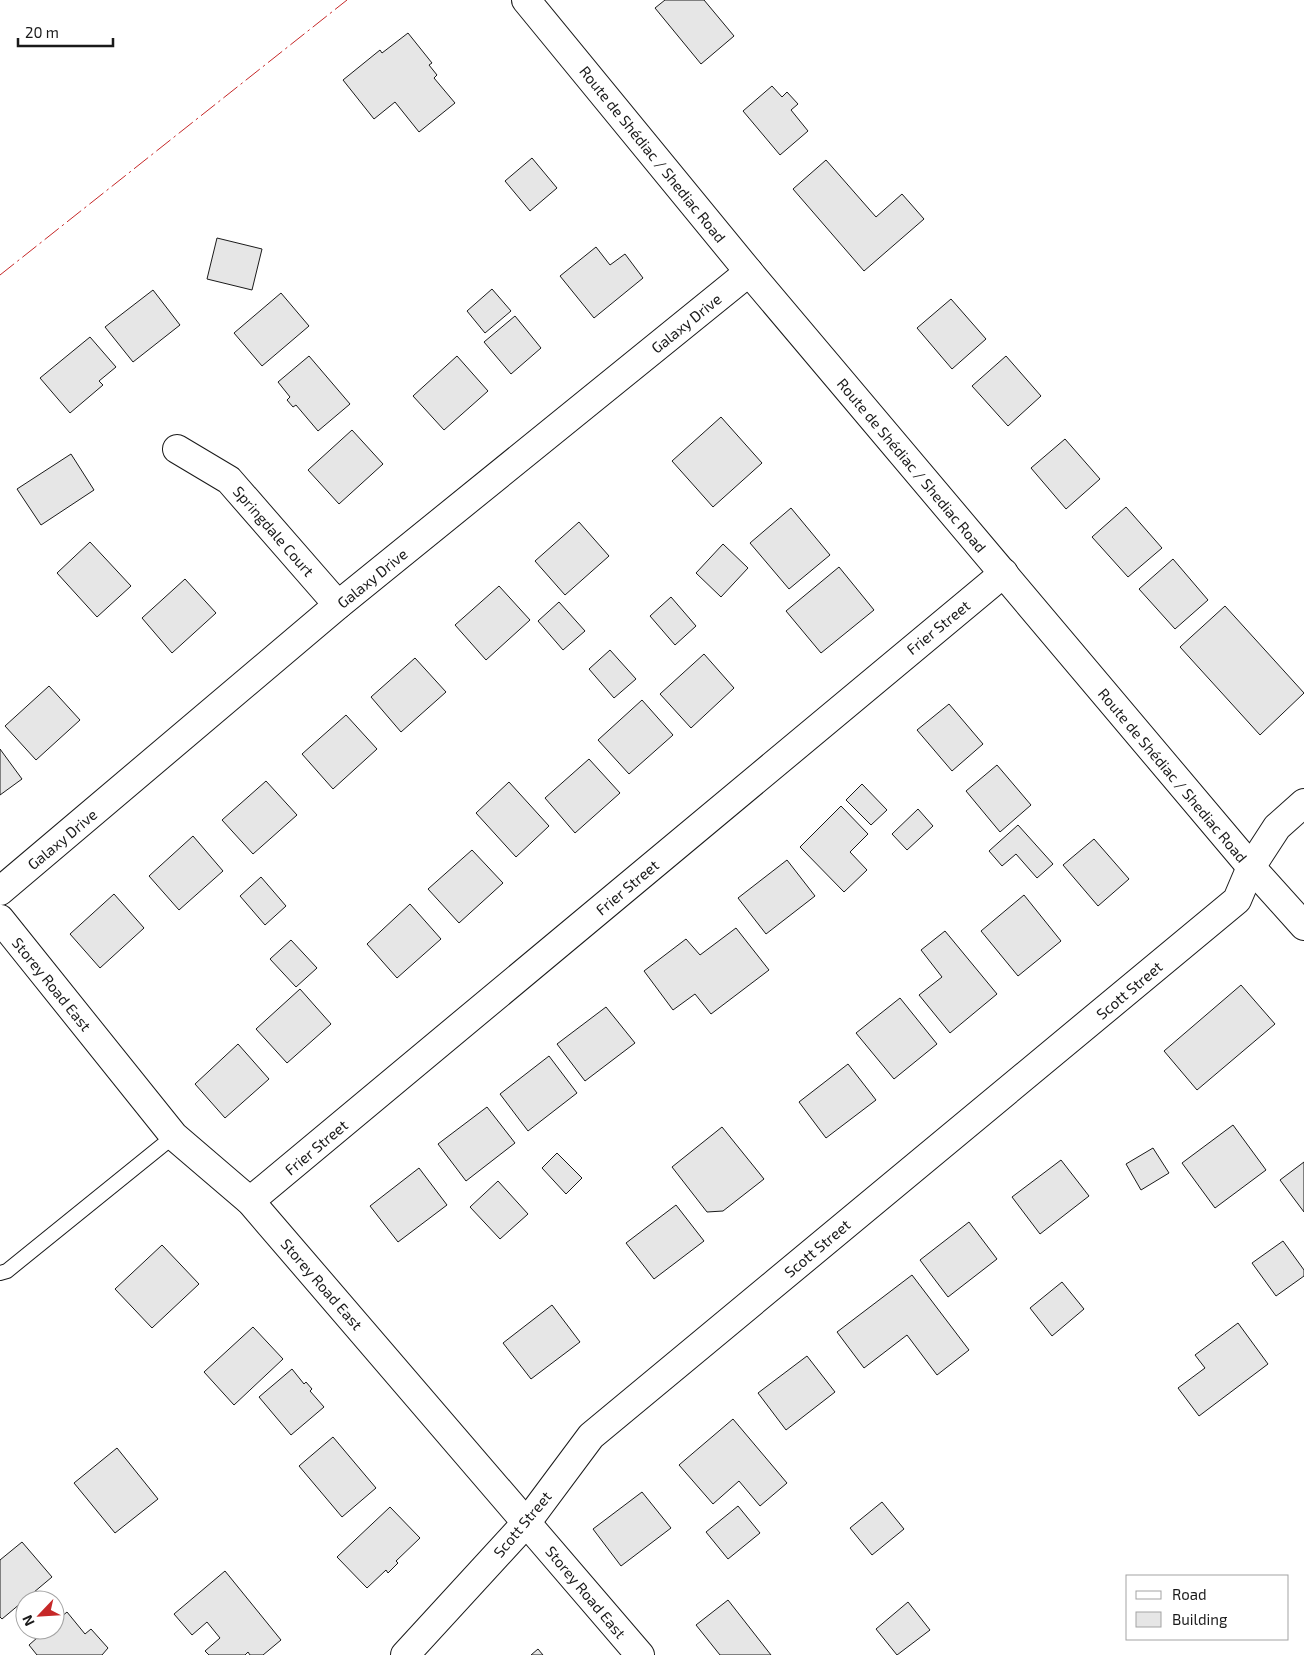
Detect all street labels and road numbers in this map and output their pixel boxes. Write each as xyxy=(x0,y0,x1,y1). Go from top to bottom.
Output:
street label: Route de Shédiac / Shediac Road xyxy=(576,62,730,246)
street label: Galaxy Drive xyxy=(647,289,725,357)
street label: Route de Shédiac / Shediac Road xyxy=(834,374,990,556)
street label: Springdale Court xyxy=(230,482,318,580)
street label: Galaxy Drive xyxy=(333,544,411,612)
street label: Frier Street xyxy=(903,596,974,658)
street label: Route de Shédiac / Shediac Road xyxy=(1095,684,1251,866)
street label: Galaxy Drive xyxy=(24,805,100,873)
street label: Frier Street xyxy=(592,855,662,918)
street label: Storey Road East xyxy=(9,934,95,1035)
street label: Scott Street xyxy=(1092,957,1166,1023)
street label: Frier Street xyxy=(281,1115,351,1178)
street label: Scott Street xyxy=(780,1215,854,1281)
street label: Storey Road East xyxy=(277,1235,367,1334)
street label: Scott Street xyxy=(489,1487,555,1561)
street label: Storey Road East xyxy=(542,1542,630,1642)

